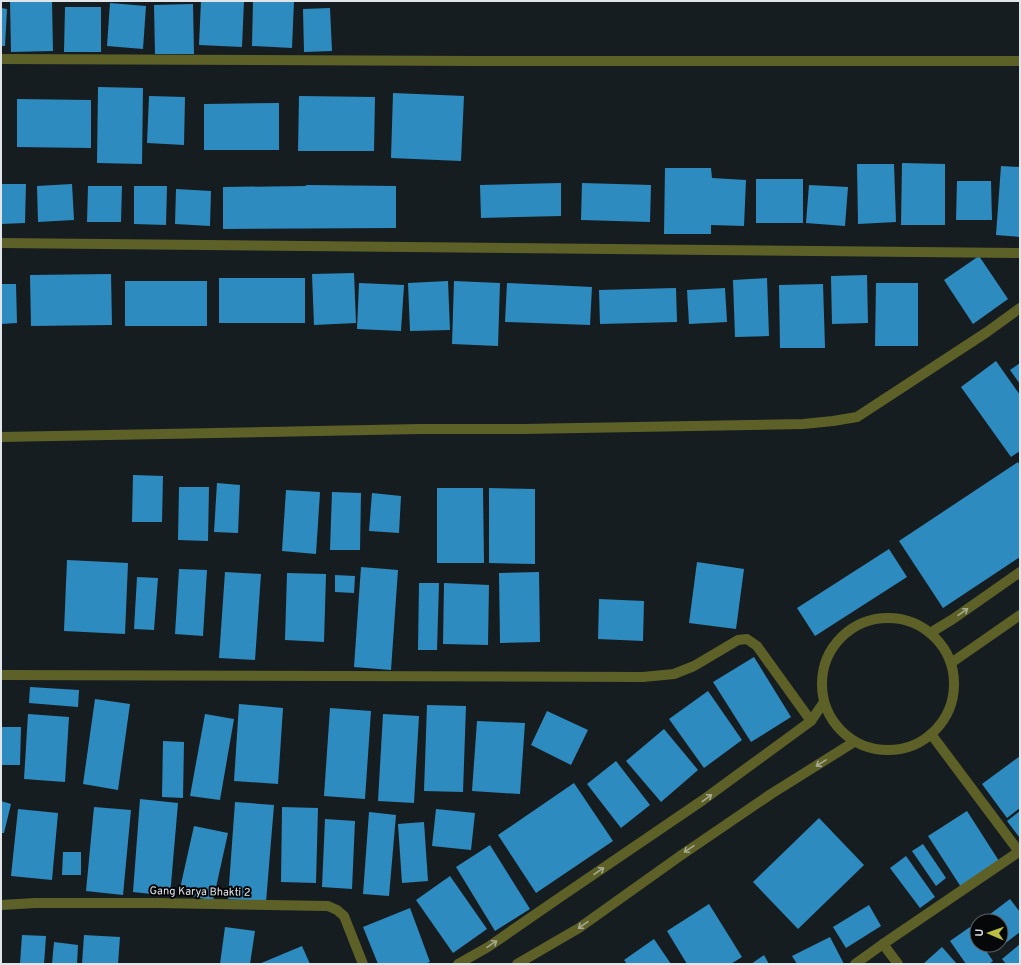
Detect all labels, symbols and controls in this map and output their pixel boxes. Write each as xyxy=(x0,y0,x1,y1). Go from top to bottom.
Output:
one-way arrow xyxy=(958,608,969,616)
one-way arrow xyxy=(815,759,827,767)
one-way arrow xyxy=(701,794,712,802)
one-way arrow xyxy=(683,846,695,854)
one-way arrow xyxy=(593,866,605,874)
street label: Gang Karya Bhakti 2 xyxy=(149,884,251,900)
north arrow xyxy=(969,913,1009,953)
one-way arrow xyxy=(578,921,589,929)
text: U xyxy=(973,929,987,937)
one-way arrow xyxy=(486,940,497,948)

